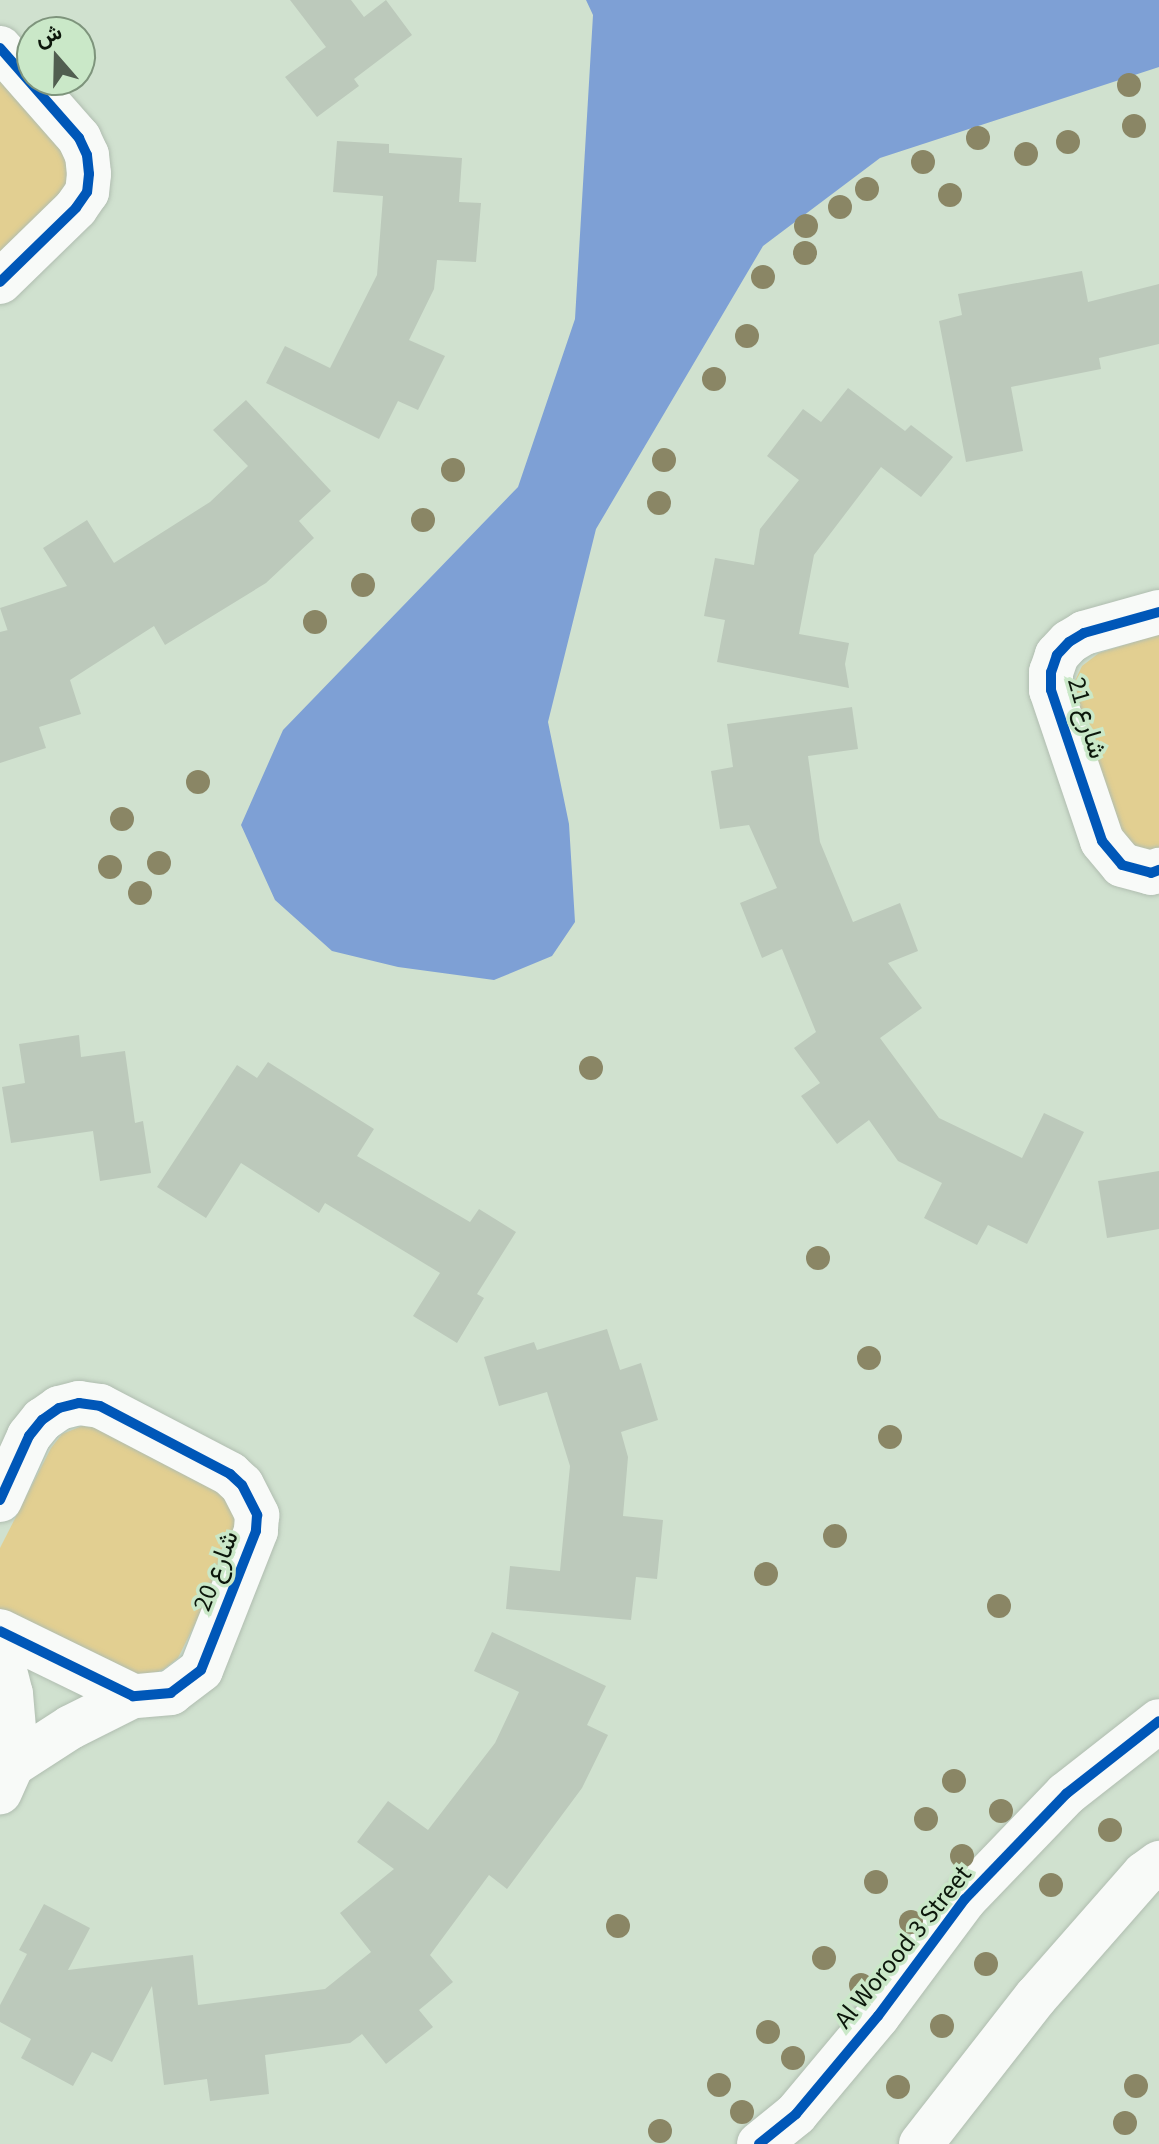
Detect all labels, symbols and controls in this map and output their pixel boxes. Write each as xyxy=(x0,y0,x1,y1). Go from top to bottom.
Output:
north arrow xyxy=(16,16,96,96)
text: ش xyxy=(31,16,66,55)
street label: شارع 21 xyxy=(1061,674,1113,762)
street label: شارع 20 xyxy=(187,1527,245,1615)
street label: Al Worood 3 Street xyxy=(828,1859,978,2035)

